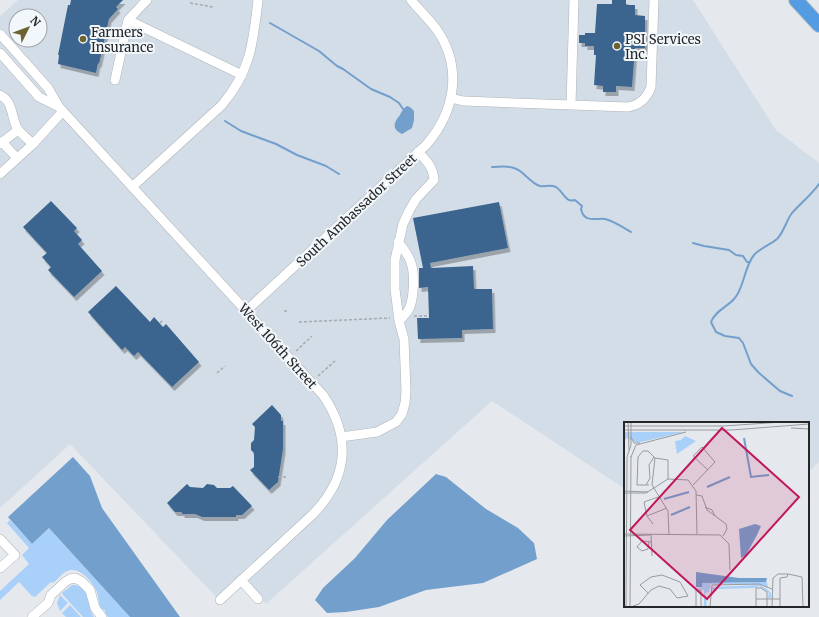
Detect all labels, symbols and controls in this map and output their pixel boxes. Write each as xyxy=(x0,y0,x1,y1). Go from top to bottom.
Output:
north arrow xyxy=(8,8,48,48)
text: N xyxy=(27,13,44,29)
place label: Farmers Insurance xyxy=(91,24,153,56)
place label: PSI Services Inc. xyxy=(625,31,701,63)
marker: Farmers Insurance xyxy=(78,34,88,44)
marker: PSI Services Inc. xyxy=(612,41,622,51)
street label: South Ambassador Street xyxy=(293,150,420,271)
street label: West 106th Street xyxy=(234,299,320,393)
inset map xyxy=(624,422,809,607)

